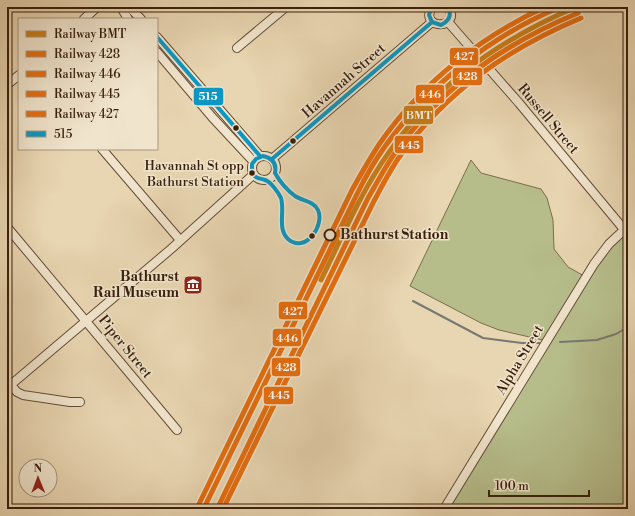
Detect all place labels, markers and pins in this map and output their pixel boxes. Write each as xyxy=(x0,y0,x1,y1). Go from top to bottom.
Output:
unlabelled marker xyxy=(231,123,241,133)
unlabelled marker xyxy=(288,136,298,146)
place label: Havannah St opp Bathurst Station xyxy=(145,158,244,190)
marker: Havannah St opp Bathurst Station xyxy=(247,168,257,178)
place label: Bathurst Station xyxy=(340,226,449,244)
marker: Bathurst Station xyxy=(323,228,337,242)
unlabelled marker xyxy=(307,231,317,241)
place label: Bathurst Rail Museum xyxy=(93,268,180,302)
museum icon: Bathurst Rail Museum xyxy=(182,274,204,296)

